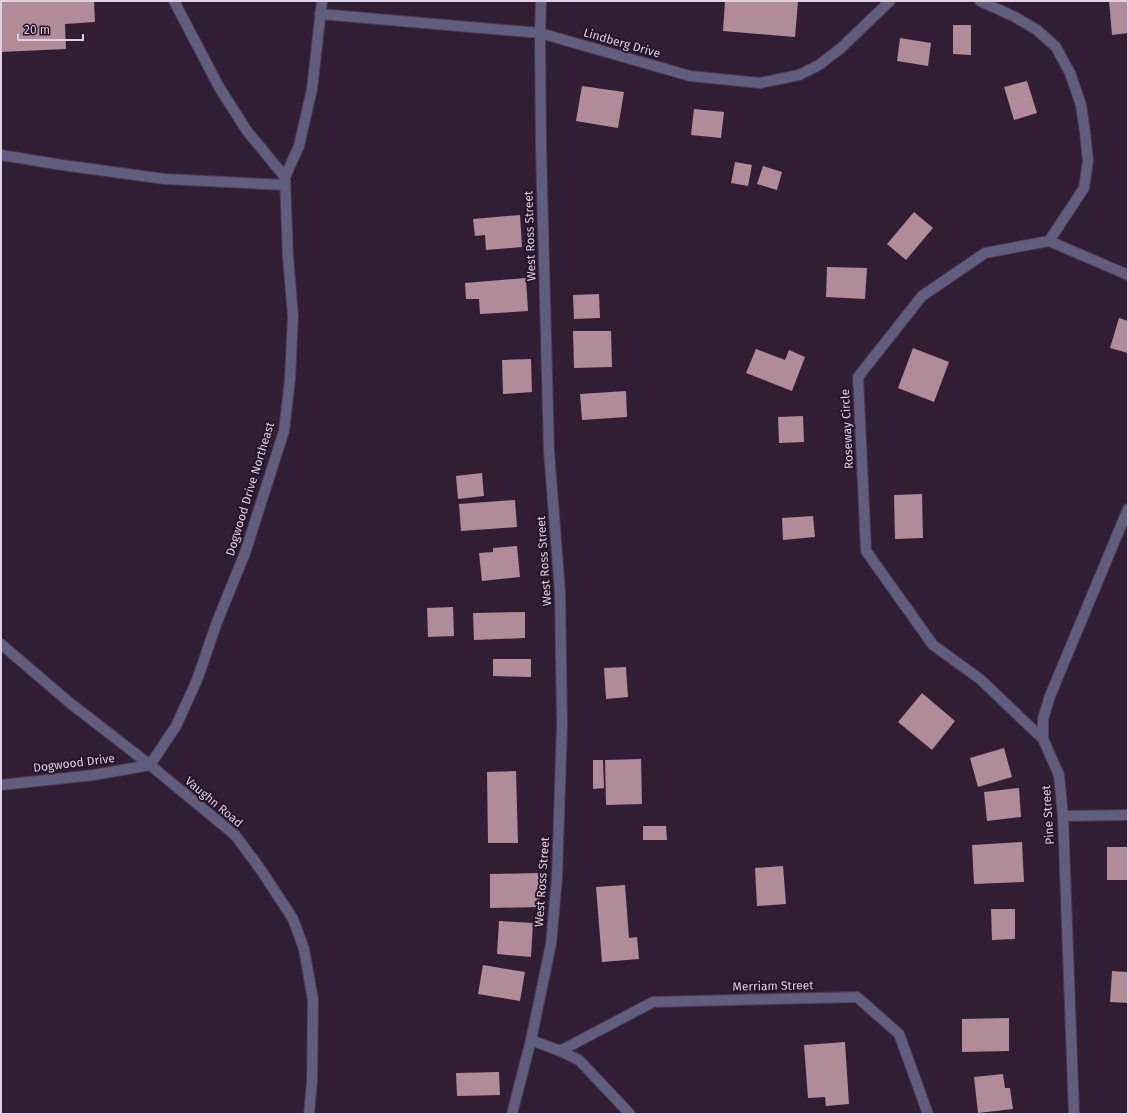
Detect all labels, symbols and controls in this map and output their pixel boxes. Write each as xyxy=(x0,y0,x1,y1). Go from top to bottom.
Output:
scale bar xyxy=(18,16,83,42)
text: 20 m xyxy=(24,23,50,37)
street label: Lindberg Drive xyxy=(582,25,662,61)
street label: West Ross Street xyxy=(521,190,539,281)
street label: Roseway Circle xyxy=(838,389,856,469)
street label: Dogwood Drive Northeast xyxy=(223,420,277,558)
street label: West Ross Street xyxy=(534,515,554,607)
street label: Dogwood Drive xyxy=(32,751,116,775)
street label: Vaughn Road xyxy=(182,774,246,830)
street label: Pine Street xyxy=(1039,784,1057,845)
street label: West Ross Street xyxy=(532,836,552,928)
street label: Merriam Street xyxy=(732,978,814,994)

